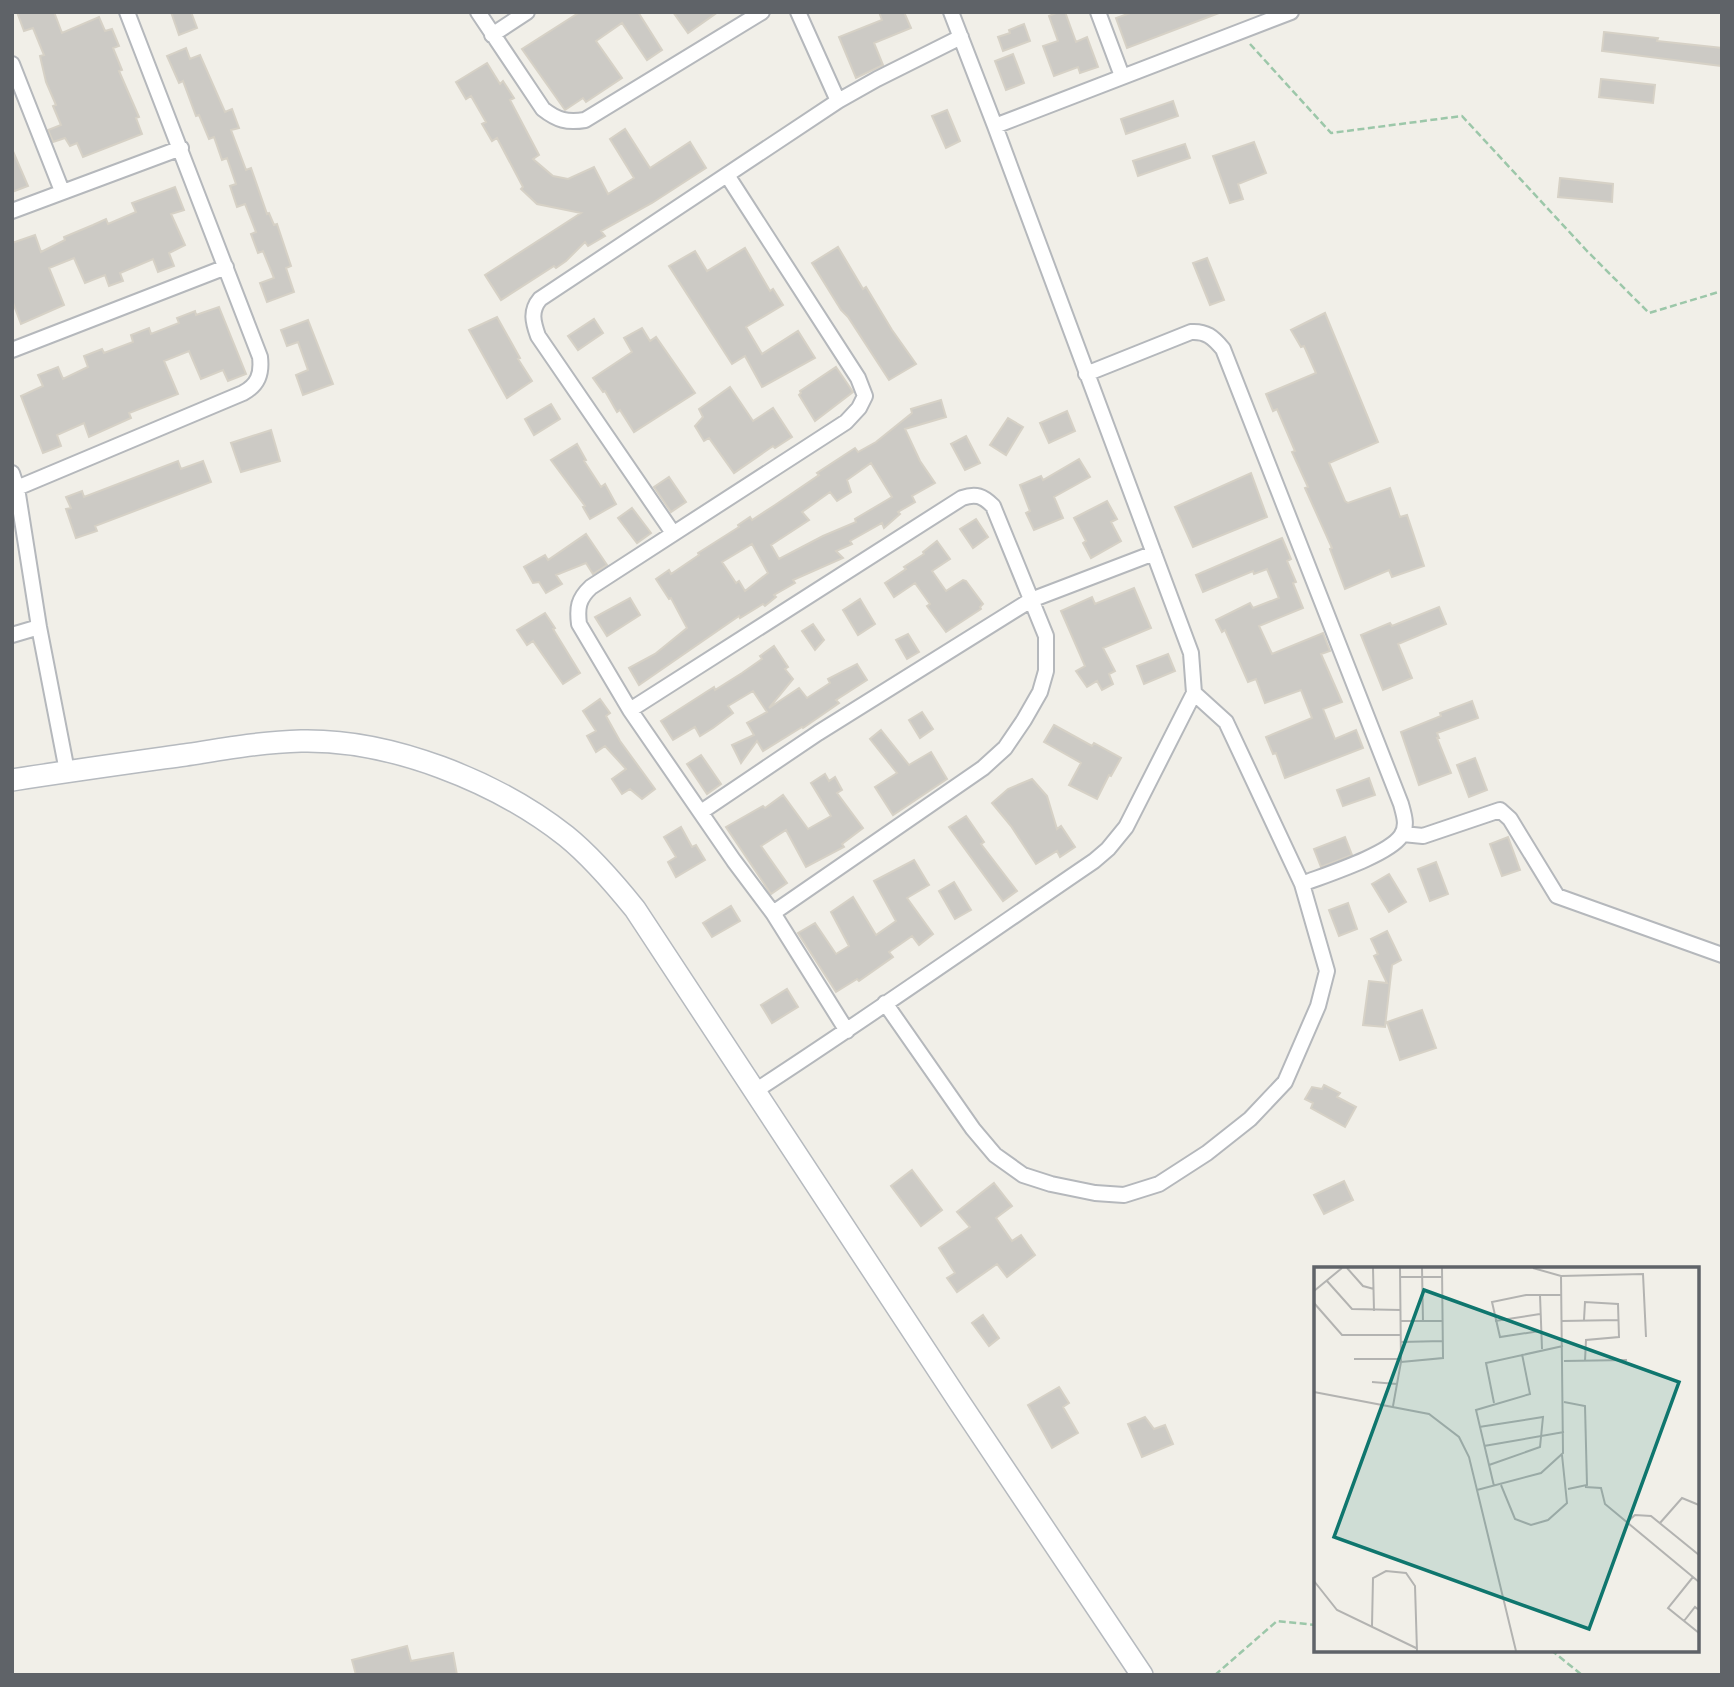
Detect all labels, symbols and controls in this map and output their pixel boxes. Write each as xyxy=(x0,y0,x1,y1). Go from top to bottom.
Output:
inset map xyxy=(1314,1267,1699,1652)

